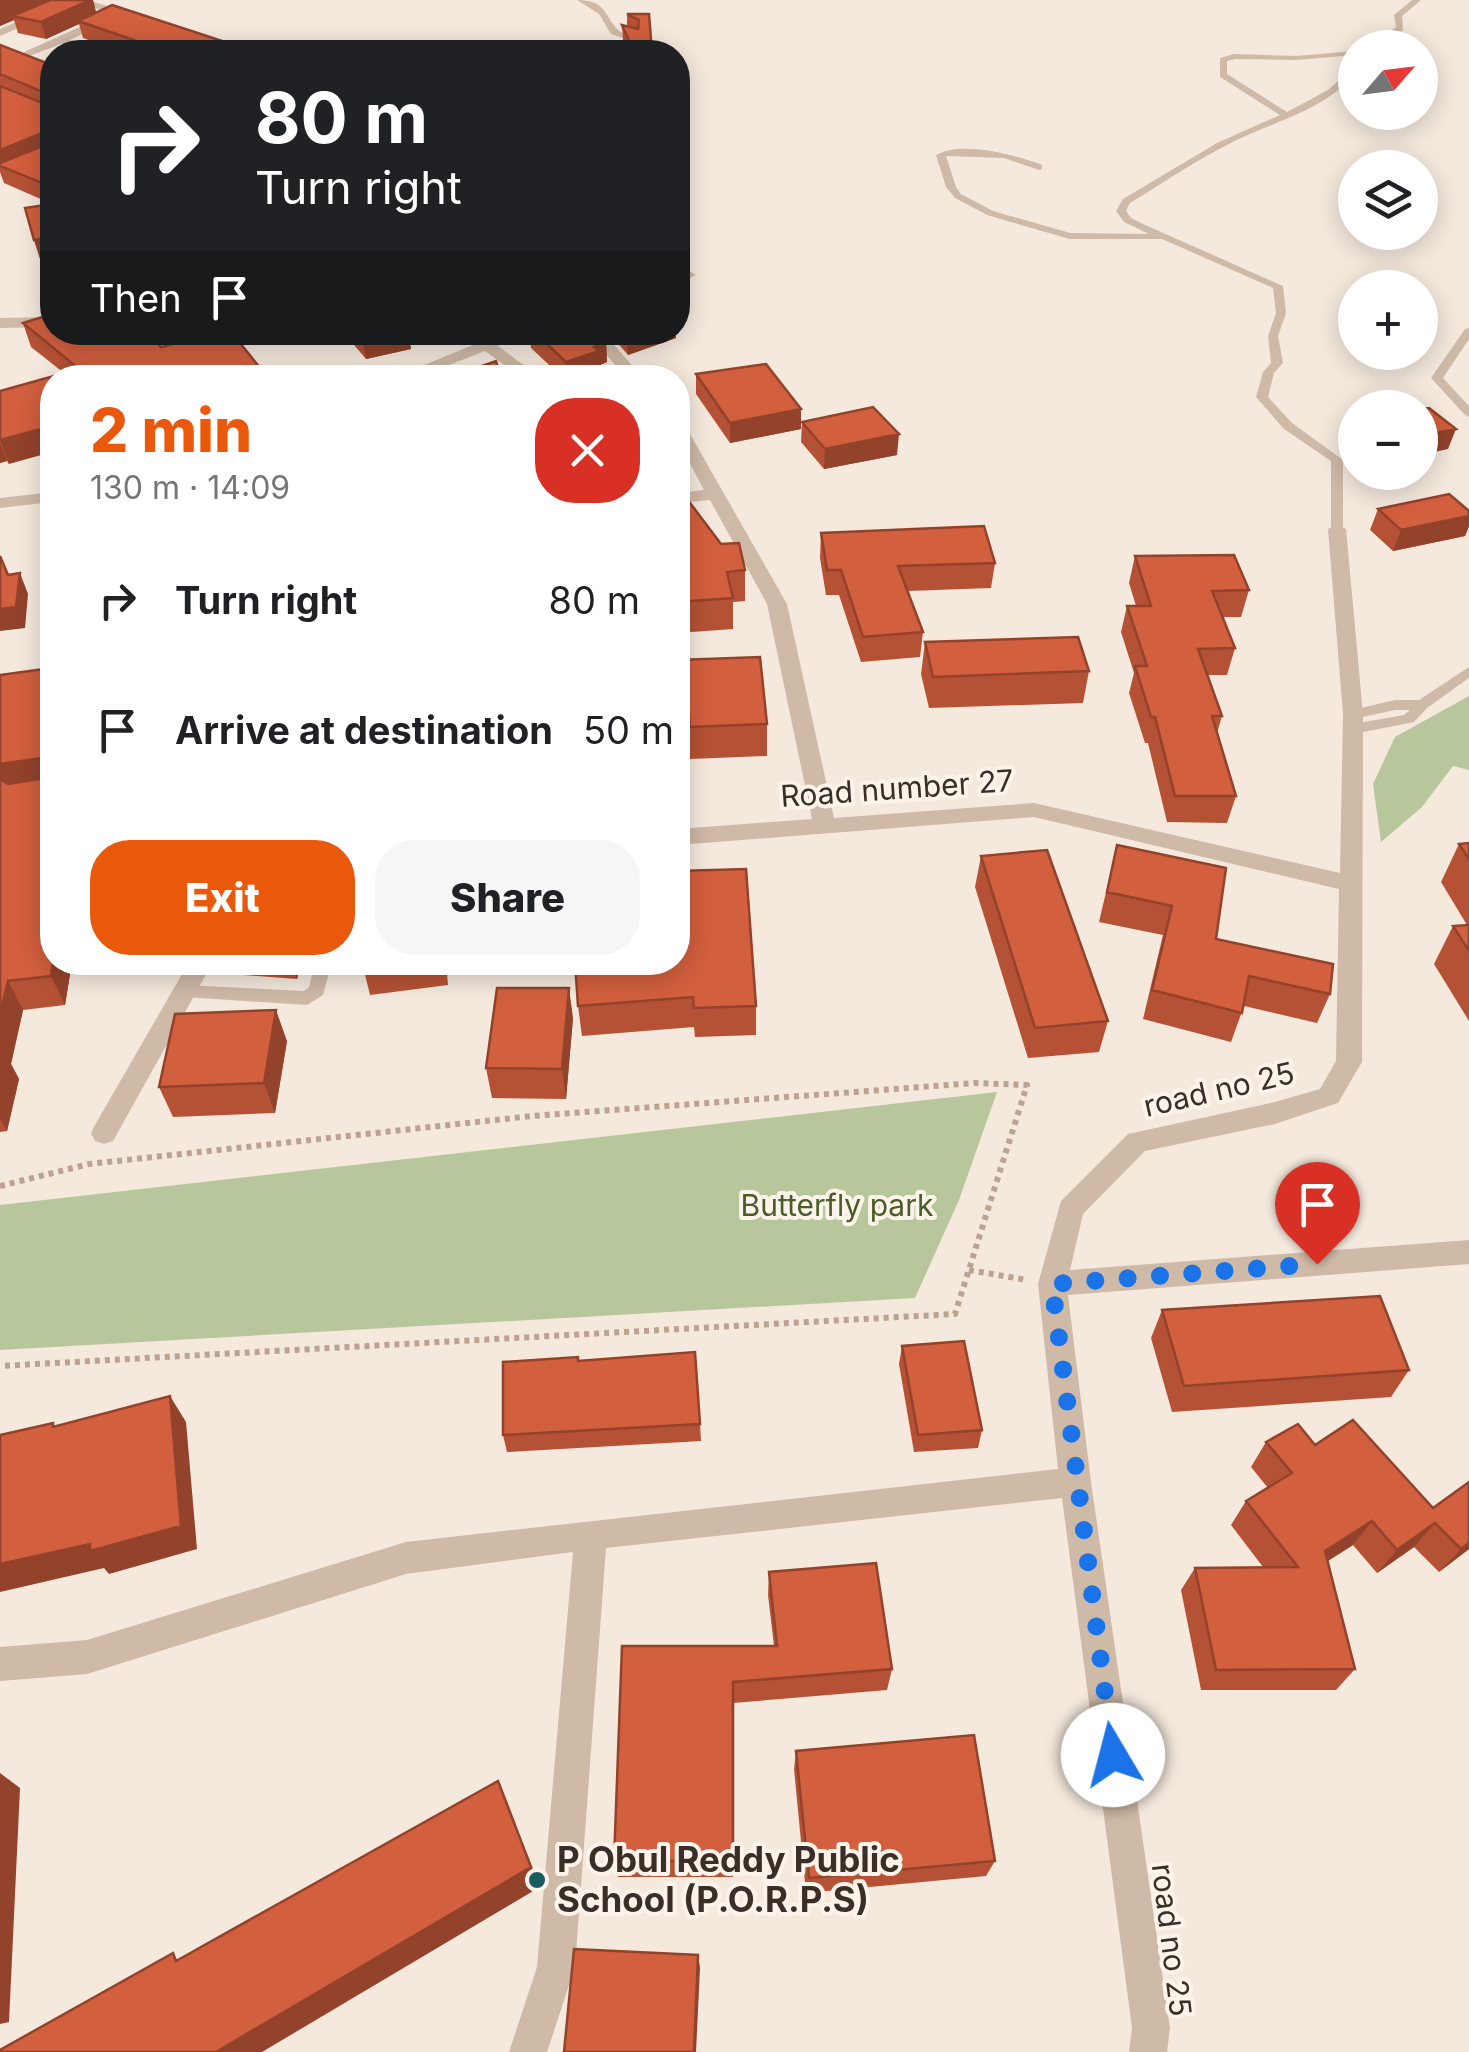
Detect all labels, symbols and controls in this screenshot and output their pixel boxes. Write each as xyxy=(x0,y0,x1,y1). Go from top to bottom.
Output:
north arrow xyxy=(1338,30,1438,130)
map controls xyxy=(1338,30,1438,490)
text: 80 m xyxy=(255,75,428,160)
icon: right xyxy=(90,80,220,210)
button: layers xyxy=(1338,150,1438,250)
text: Turn right xyxy=(255,160,462,215)
icon: arrive xyxy=(202,270,257,325)
button: + xyxy=(1338,270,1438,370)
text: Then xyxy=(90,275,182,321)
button: − xyxy=(1338,390,1438,490)
text: 2 min xyxy=(90,394,252,466)
button: close xyxy=(535,398,640,503)
text: 130 m · 14:09 xyxy=(90,468,290,507)
icon: right xyxy=(90,573,145,628)
text: Turn right xyxy=(175,577,357,623)
text: 80 m xyxy=(549,577,640,623)
icon: arrive xyxy=(90,703,145,758)
text: Arrive at destination xyxy=(175,707,553,753)
text: 50 m xyxy=(583,707,674,753)
street label: Road number 27 xyxy=(779,762,1015,814)
button: Exit xyxy=(90,840,355,955)
button: Share xyxy=(375,840,640,955)
street label: road no 25 xyxy=(1140,1054,1298,1124)
pin xyxy=(1275,1162,1360,1265)
icon: arrive xyxy=(1290,1177,1345,1232)
park label: Butterfly park xyxy=(741,1187,934,1223)
position arrow xyxy=(1061,1703,1165,1807)
place label: P Obul Reddy Public School (P.O.R.P.S) xyxy=(557,1838,900,1920)
street label: road no 25 xyxy=(1145,1862,1199,2018)
marker: P Obul Reddy Public School (P.O.R.P.S) xyxy=(526,1869,548,1891)

